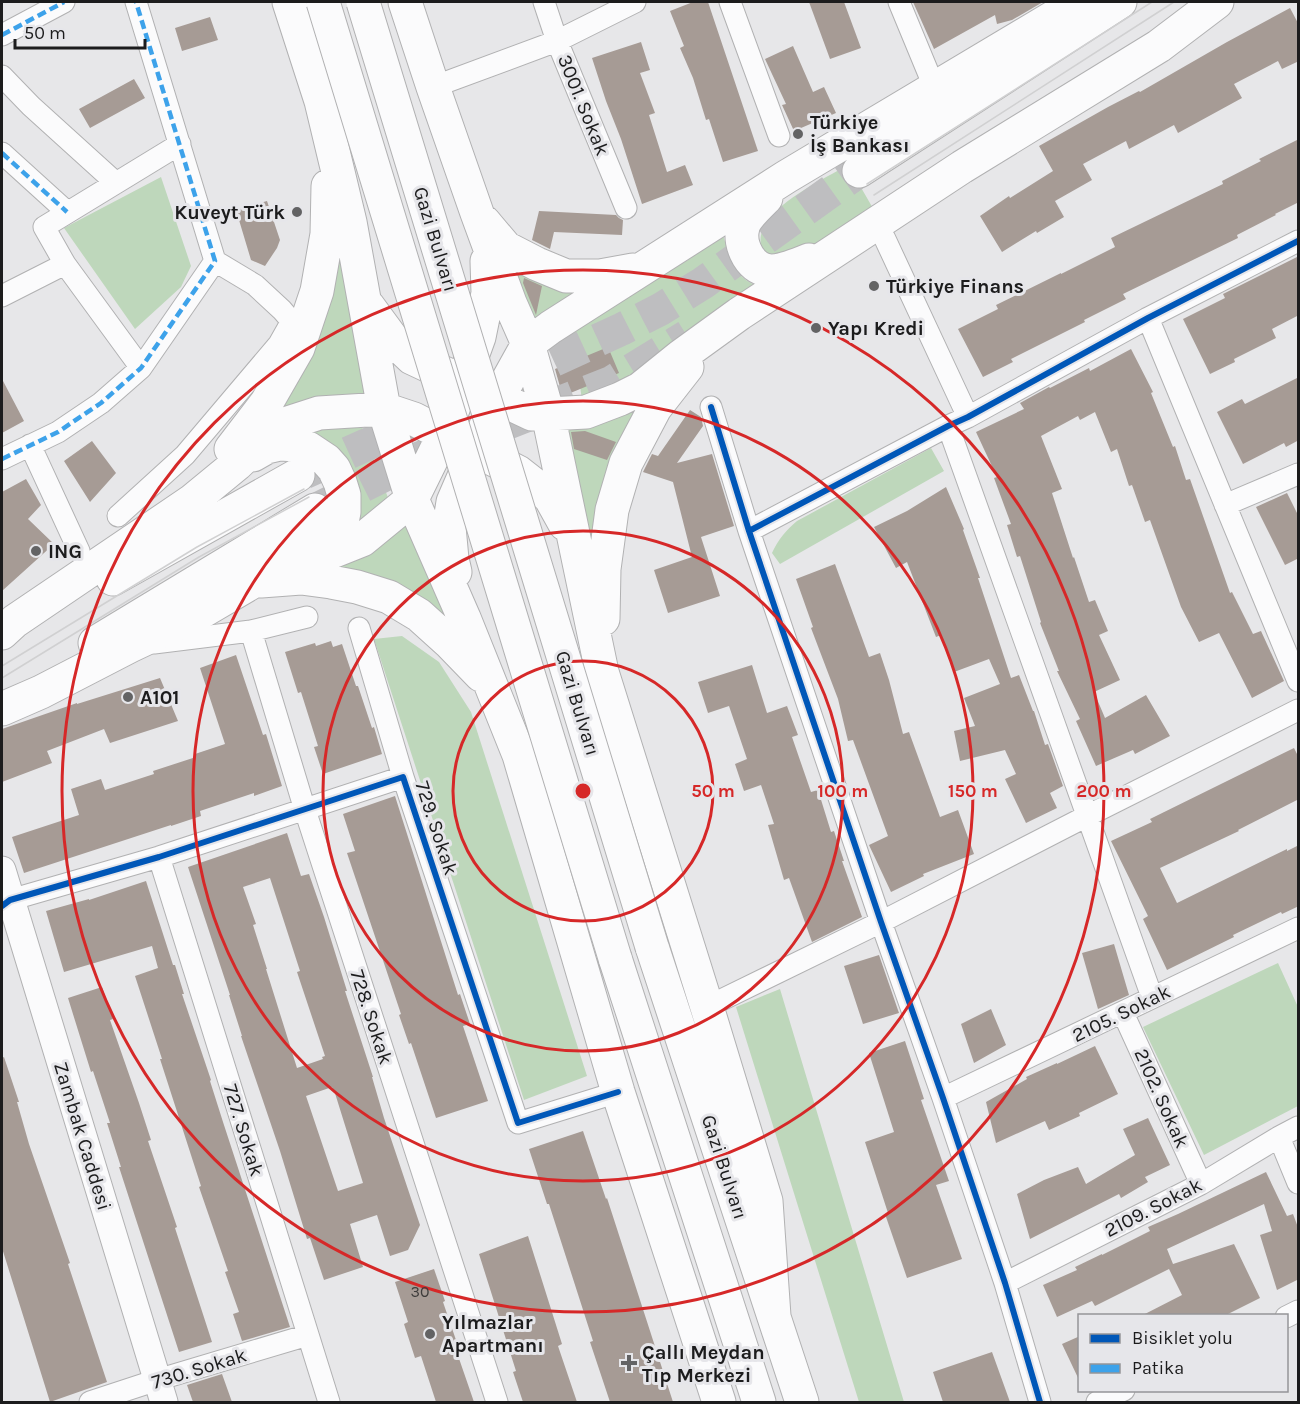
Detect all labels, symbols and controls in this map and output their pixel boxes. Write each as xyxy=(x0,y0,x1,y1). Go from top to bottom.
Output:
scale bar xyxy=(15,12,146,50)
text: 50 m xyxy=(24,22,66,44)
street label: 3001. Sokak xyxy=(553,51,614,159)
place label: Türkiye İş Bankası xyxy=(810,111,909,157)
marker: Türkiye İş Bankası xyxy=(791,127,805,141)
street label: Gazi Bulvarı xyxy=(409,184,462,294)
place label: Kuveyt Türk xyxy=(174,201,285,224)
marker: Kuveyt Türk xyxy=(290,205,304,219)
place label: Türkiye Finans xyxy=(886,275,1024,298)
marker: Türkiye Finans xyxy=(867,279,881,293)
place label: Yapı Kredi xyxy=(828,317,924,340)
marker: Yapı Kredi xyxy=(809,321,823,335)
place label: ING xyxy=(48,540,82,563)
marker: ING xyxy=(29,544,43,558)
street label: Gazi Bulvarı xyxy=(551,648,604,758)
place label: A101 xyxy=(140,686,179,709)
marker: A101 xyxy=(121,690,135,704)
street label: 729. Sokak xyxy=(411,778,463,878)
text: 50 m xyxy=(691,780,735,802)
text: 100 m xyxy=(818,780,868,802)
text: 150 m xyxy=(948,780,998,802)
text: 200 m xyxy=(1076,780,1132,802)
centre of rings xyxy=(573,781,593,801)
street label: 728. Sokak xyxy=(345,967,398,1067)
street label: 2105. Sokak xyxy=(1068,980,1174,1047)
street label: 2102. Sokak xyxy=(1129,1045,1194,1152)
street label: Zambak Caddesi xyxy=(49,1059,116,1213)
street label: 727. Sokak xyxy=(219,1081,268,1179)
street label: Gazi Bulvarı xyxy=(697,1112,752,1222)
street label: 2109. Sokak xyxy=(1101,1173,1206,1242)
house number: 30 xyxy=(411,1282,429,1301)
place label: Yılmazlar Apartmanı xyxy=(442,1311,544,1357)
legend xyxy=(1078,1314,1288,1392)
marker: Yılmazlar Apartmanı xyxy=(423,1327,437,1341)
text: Bisiklet yolu xyxy=(1132,1327,1233,1349)
place label: Çallı Meydan Tıp Merkezi xyxy=(642,1341,765,1387)
street label: 730. Sokak xyxy=(149,1343,249,1394)
marker: Çallı Meydan Tıp Merkezi xyxy=(620,1354,638,1372)
text: Patika xyxy=(1132,1357,1184,1379)

